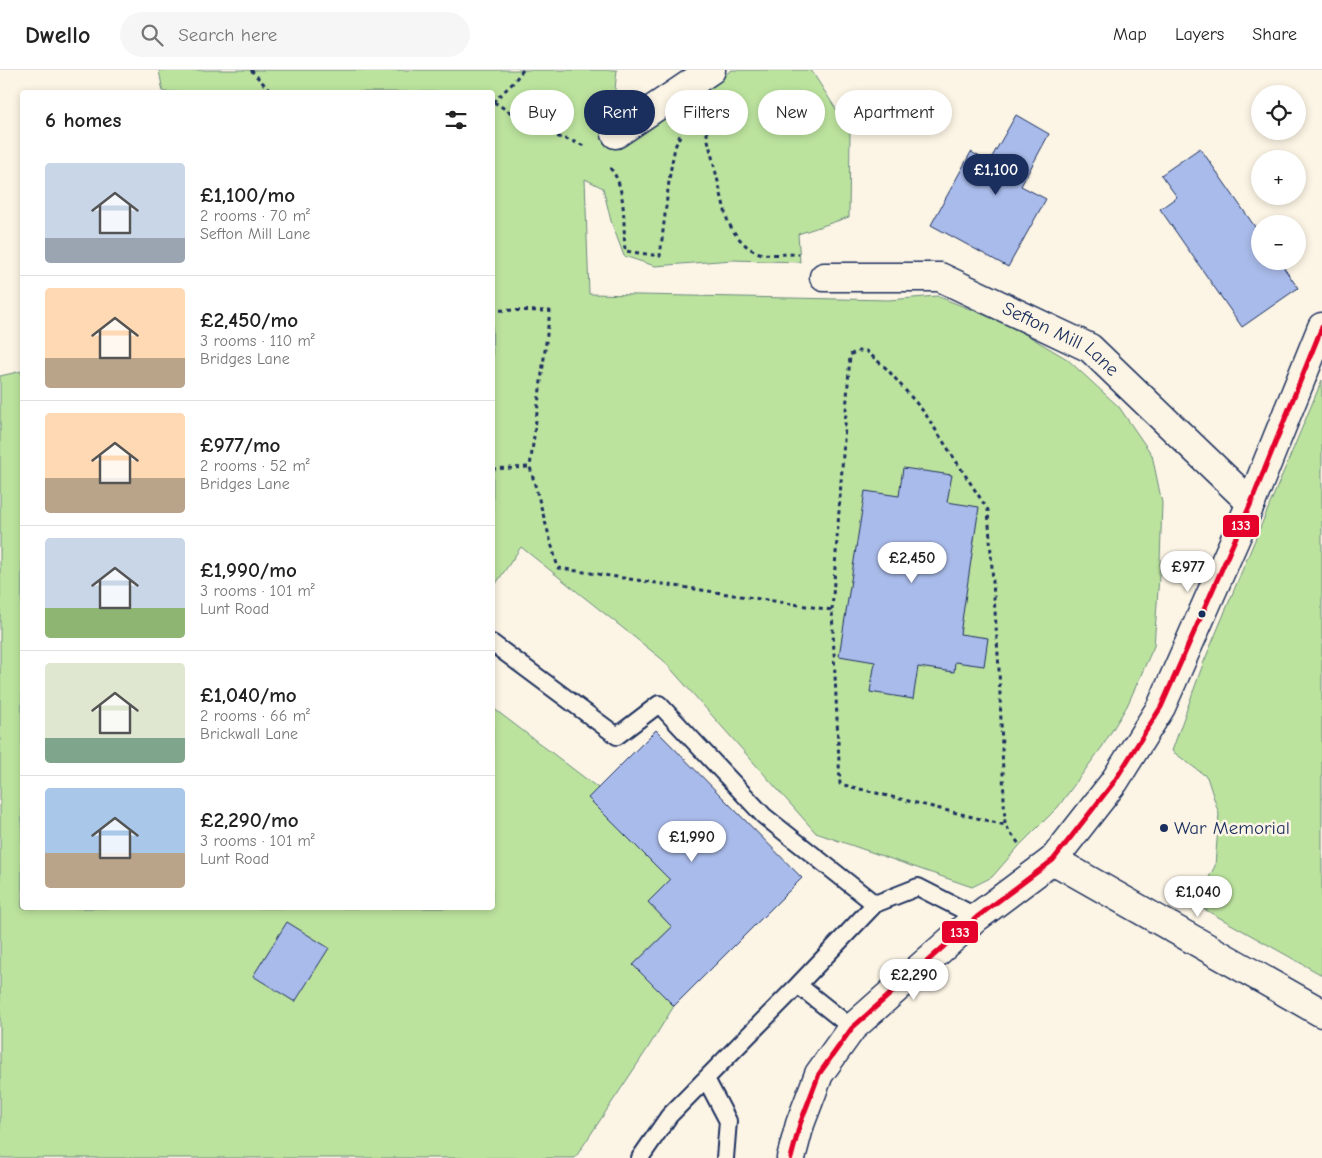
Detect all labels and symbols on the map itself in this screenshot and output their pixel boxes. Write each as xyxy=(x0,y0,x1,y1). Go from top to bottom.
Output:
pin: £1,100 xyxy=(955,154,1037,196)
street label: Sefton Mill Lane xyxy=(999,297,1123,381)
line badge: 133 xyxy=(1222,514,1260,538)
text: 133 xyxy=(1231,517,1251,534)
pin: £2,450 xyxy=(871,542,953,584)
pin: £977 xyxy=(1158,550,1218,593)
unlabelled marker xyxy=(1197,609,1207,619)
place label: War Memorial xyxy=(1174,817,1290,839)
pin: £1,990 xyxy=(651,820,733,863)
marker: War Memorial xyxy=(1158,822,1170,834)
pin: £1,040 xyxy=(1157,876,1239,918)
line badge: 133 xyxy=(941,920,979,944)
text: 133 xyxy=(950,924,970,941)
pin: £2,290 xyxy=(873,958,955,1001)

